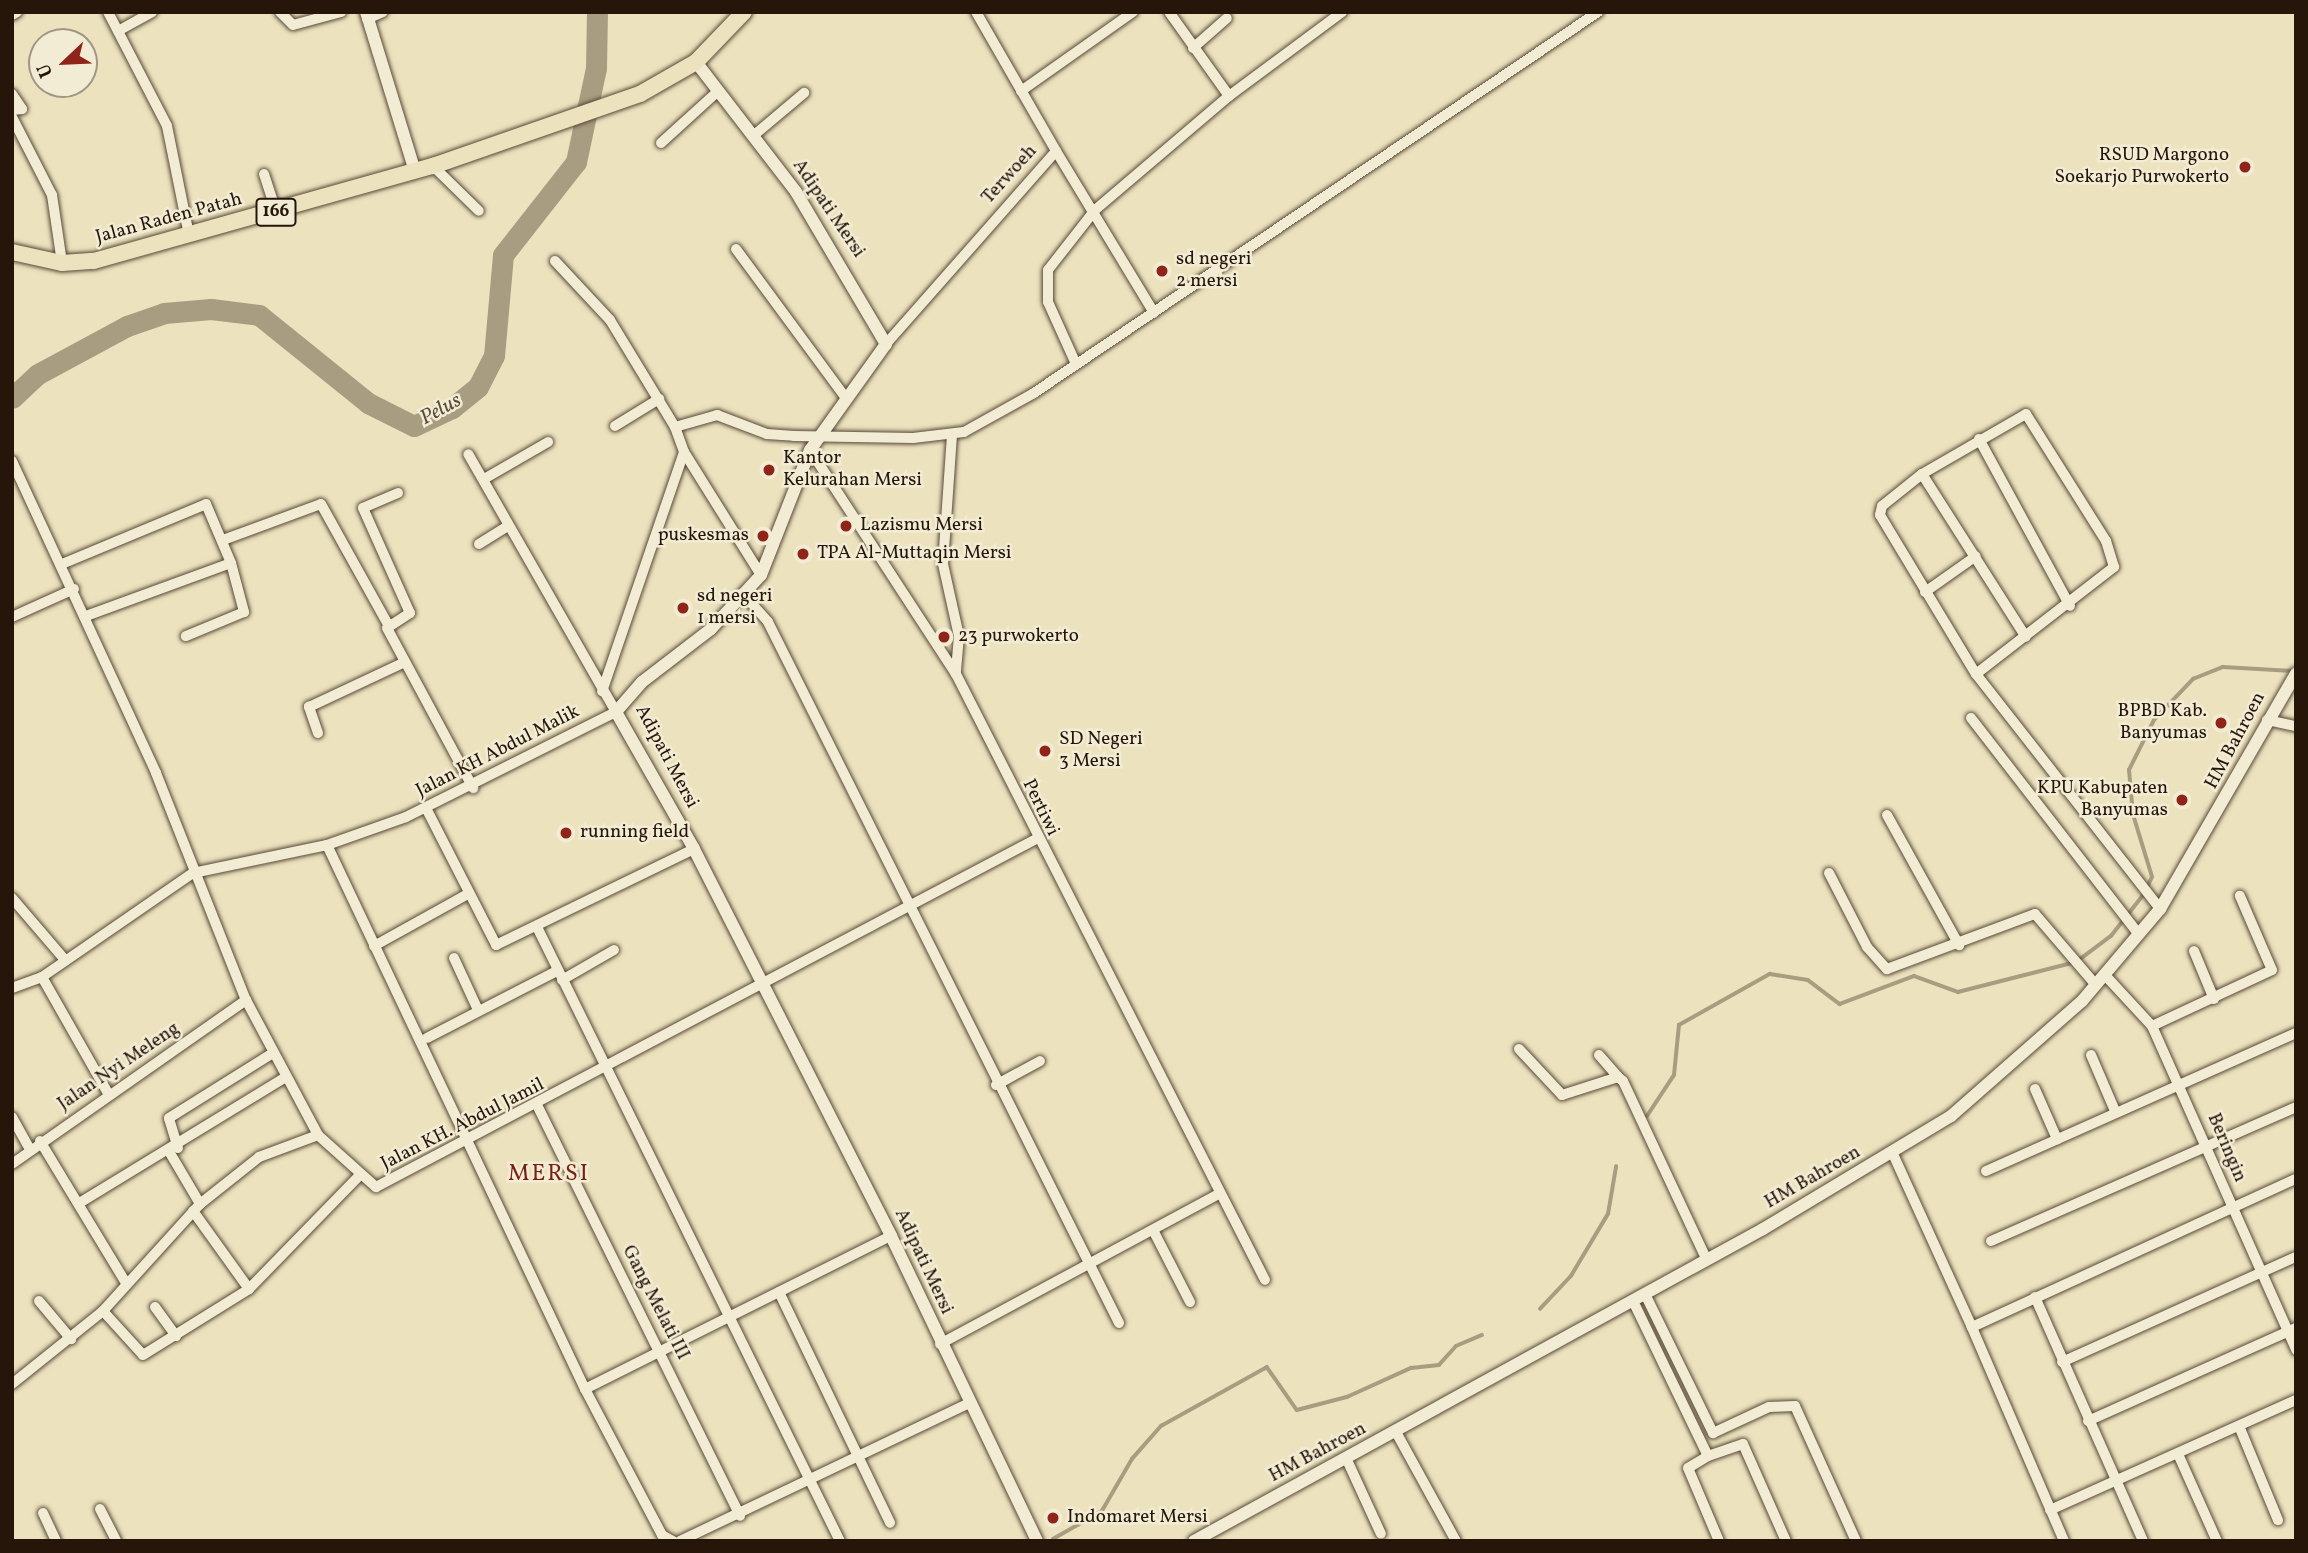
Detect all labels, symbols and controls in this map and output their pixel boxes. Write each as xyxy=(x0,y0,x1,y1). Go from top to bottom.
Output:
north arrow xyxy=(28,28,98,98)
text: U xyxy=(31,59,60,82)
street label: Terwoeh xyxy=(978,141,1042,209)
place label: RSUD Margono Soekarjo Purwokerto xyxy=(2055,145,2229,189)
street label: Adipati Mersi xyxy=(787,155,869,263)
marker: RSUD Margono Soekarjo Purwokerto xyxy=(2235,157,2255,177)
street label: Jalan Raden Patah xyxy=(93,188,245,250)
road number: 166 xyxy=(255,197,297,226)
place label: sd negeri 2 mersi xyxy=(1176,249,1251,293)
marker: sd negeri 2 mersi xyxy=(1154,263,1170,279)
water label: Pelus xyxy=(416,389,466,431)
place label: Kantor Kelurahan Mersi xyxy=(783,448,922,492)
marker: Kantor Kelurahan Mersi xyxy=(761,462,777,478)
place label: Lazismu Mersi xyxy=(860,515,983,537)
marker: Lazismu Mersi xyxy=(838,518,854,534)
place label: puskesmas xyxy=(658,525,749,547)
marker: puskesmas xyxy=(755,528,771,544)
place label: TPA Al-Muttaqin Mersi xyxy=(817,543,1012,565)
marker: TPA Al-Muttaqin Mersi xyxy=(795,546,811,562)
place label: sd negeri 1 mersi xyxy=(697,586,772,630)
marker: sd negeri 1 mersi xyxy=(675,600,691,616)
place label: 23 purwokerto xyxy=(958,626,1079,648)
marker: 23 purwokerto xyxy=(936,629,952,645)
street label: HM Bahroen xyxy=(2201,688,2271,794)
street label: Jalan KH Abdul Malik xyxy=(412,701,584,803)
street label: Adipati Mersi xyxy=(629,701,703,813)
place label: BPBD Kab. Banyumas xyxy=(2118,701,2207,745)
marker: BPBD Kab. Banyumas xyxy=(2213,715,2229,731)
place label: SD Negeri 3 Mersi xyxy=(1059,729,1143,773)
marker: SD Negeri 3 Mersi xyxy=(1037,743,1053,759)
street label: Pertiwi xyxy=(1017,776,1063,840)
place label: KPU Kabupaten Banyumas xyxy=(2037,778,2168,822)
marker: KPU Kabupaten Banyumas xyxy=(2174,792,2190,808)
place label: running field xyxy=(580,822,689,844)
marker: running field xyxy=(558,825,574,841)
street label: Jalan Nyi Meleng xyxy=(54,1018,184,1116)
street label: Jalan KH. Abdul Jamil xyxy=(378,1074,548,1176)
street label: Beringin xyxy=(2201,1110,2251,1186)
street label: HM Bahroen xyxy=(1761,1141,1865,1215)
district label: MERSI xyxy=(509,1160,589,1188)
street label: Adipati Mersi xyxy=(889,1206,957,1318)
street label: Gang Melati III xyxy=(616,1242,694,1364)
street label: HM Bahroen xyxy=(1265,1418,1371,1488)
place label: Indomaret Mersi xyxy=(1067,1507,1208,1529)
marker: Indomaret Mersi xyxy=(1045,1510,1061,1526)

